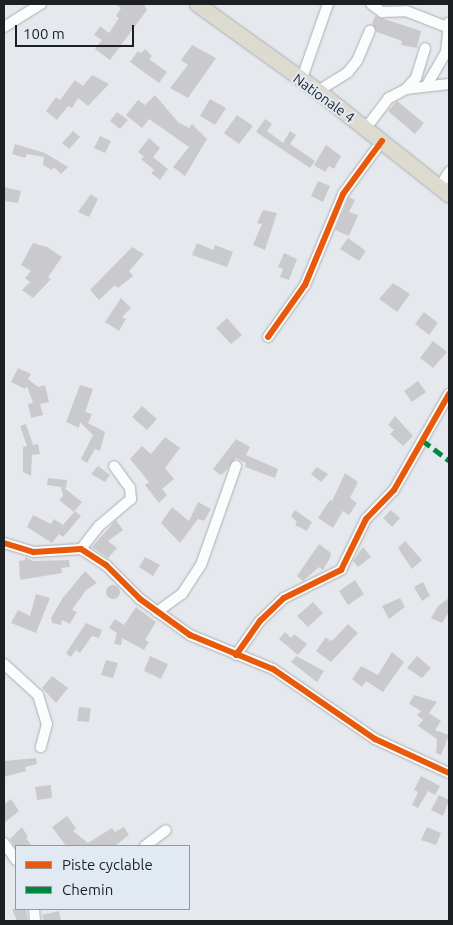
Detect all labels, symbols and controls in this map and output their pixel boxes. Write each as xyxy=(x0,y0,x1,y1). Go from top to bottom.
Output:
scale bar xyxy=(18,15,136,47)
text: 100 m xyxy=(23,25,65,42)
street label: Nationale 4 xyxy=(290,70,358,126)
legend xyxy=(15,845,190,910)
text: Piste cyclable xyxy=(62,856,153,873)
text: Chemin xyxy=(62,881,113,898)

